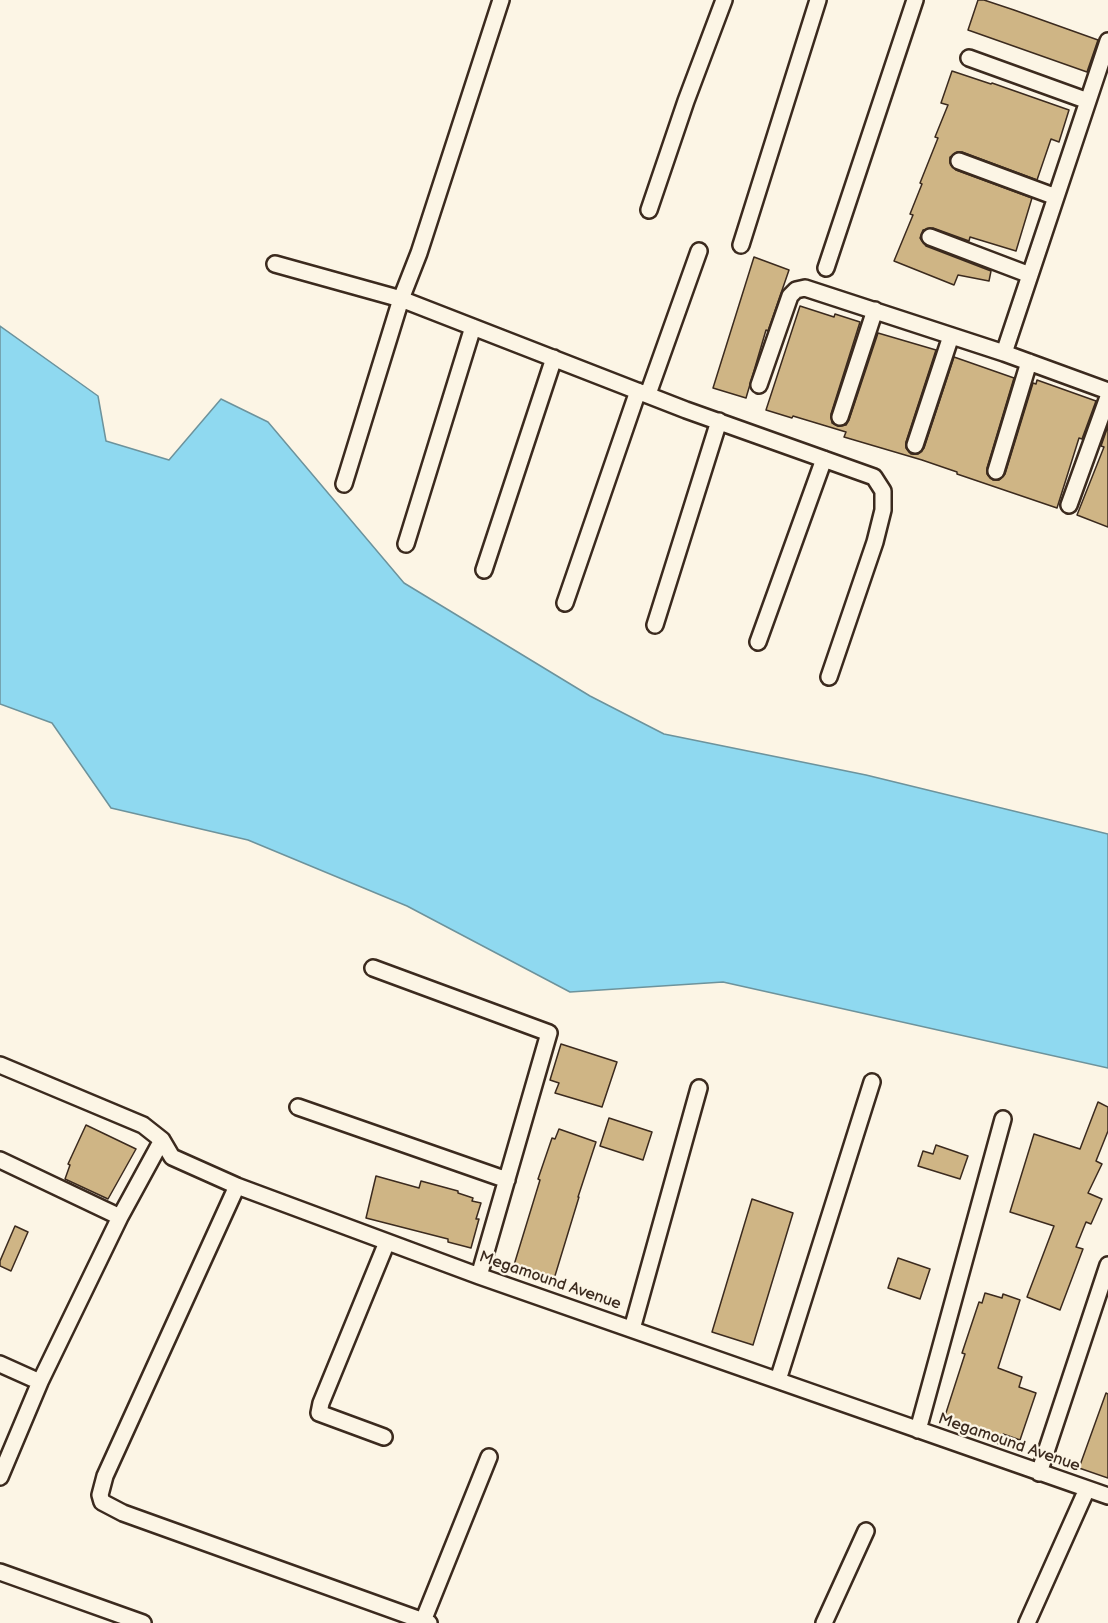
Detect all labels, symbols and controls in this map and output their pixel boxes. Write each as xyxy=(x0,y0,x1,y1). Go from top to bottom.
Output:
street label: Megamound Avenue xyxy=(476,1248,624,1314)
street label: Megamound Avenue xyxy=(935,1410,1083,1476)

